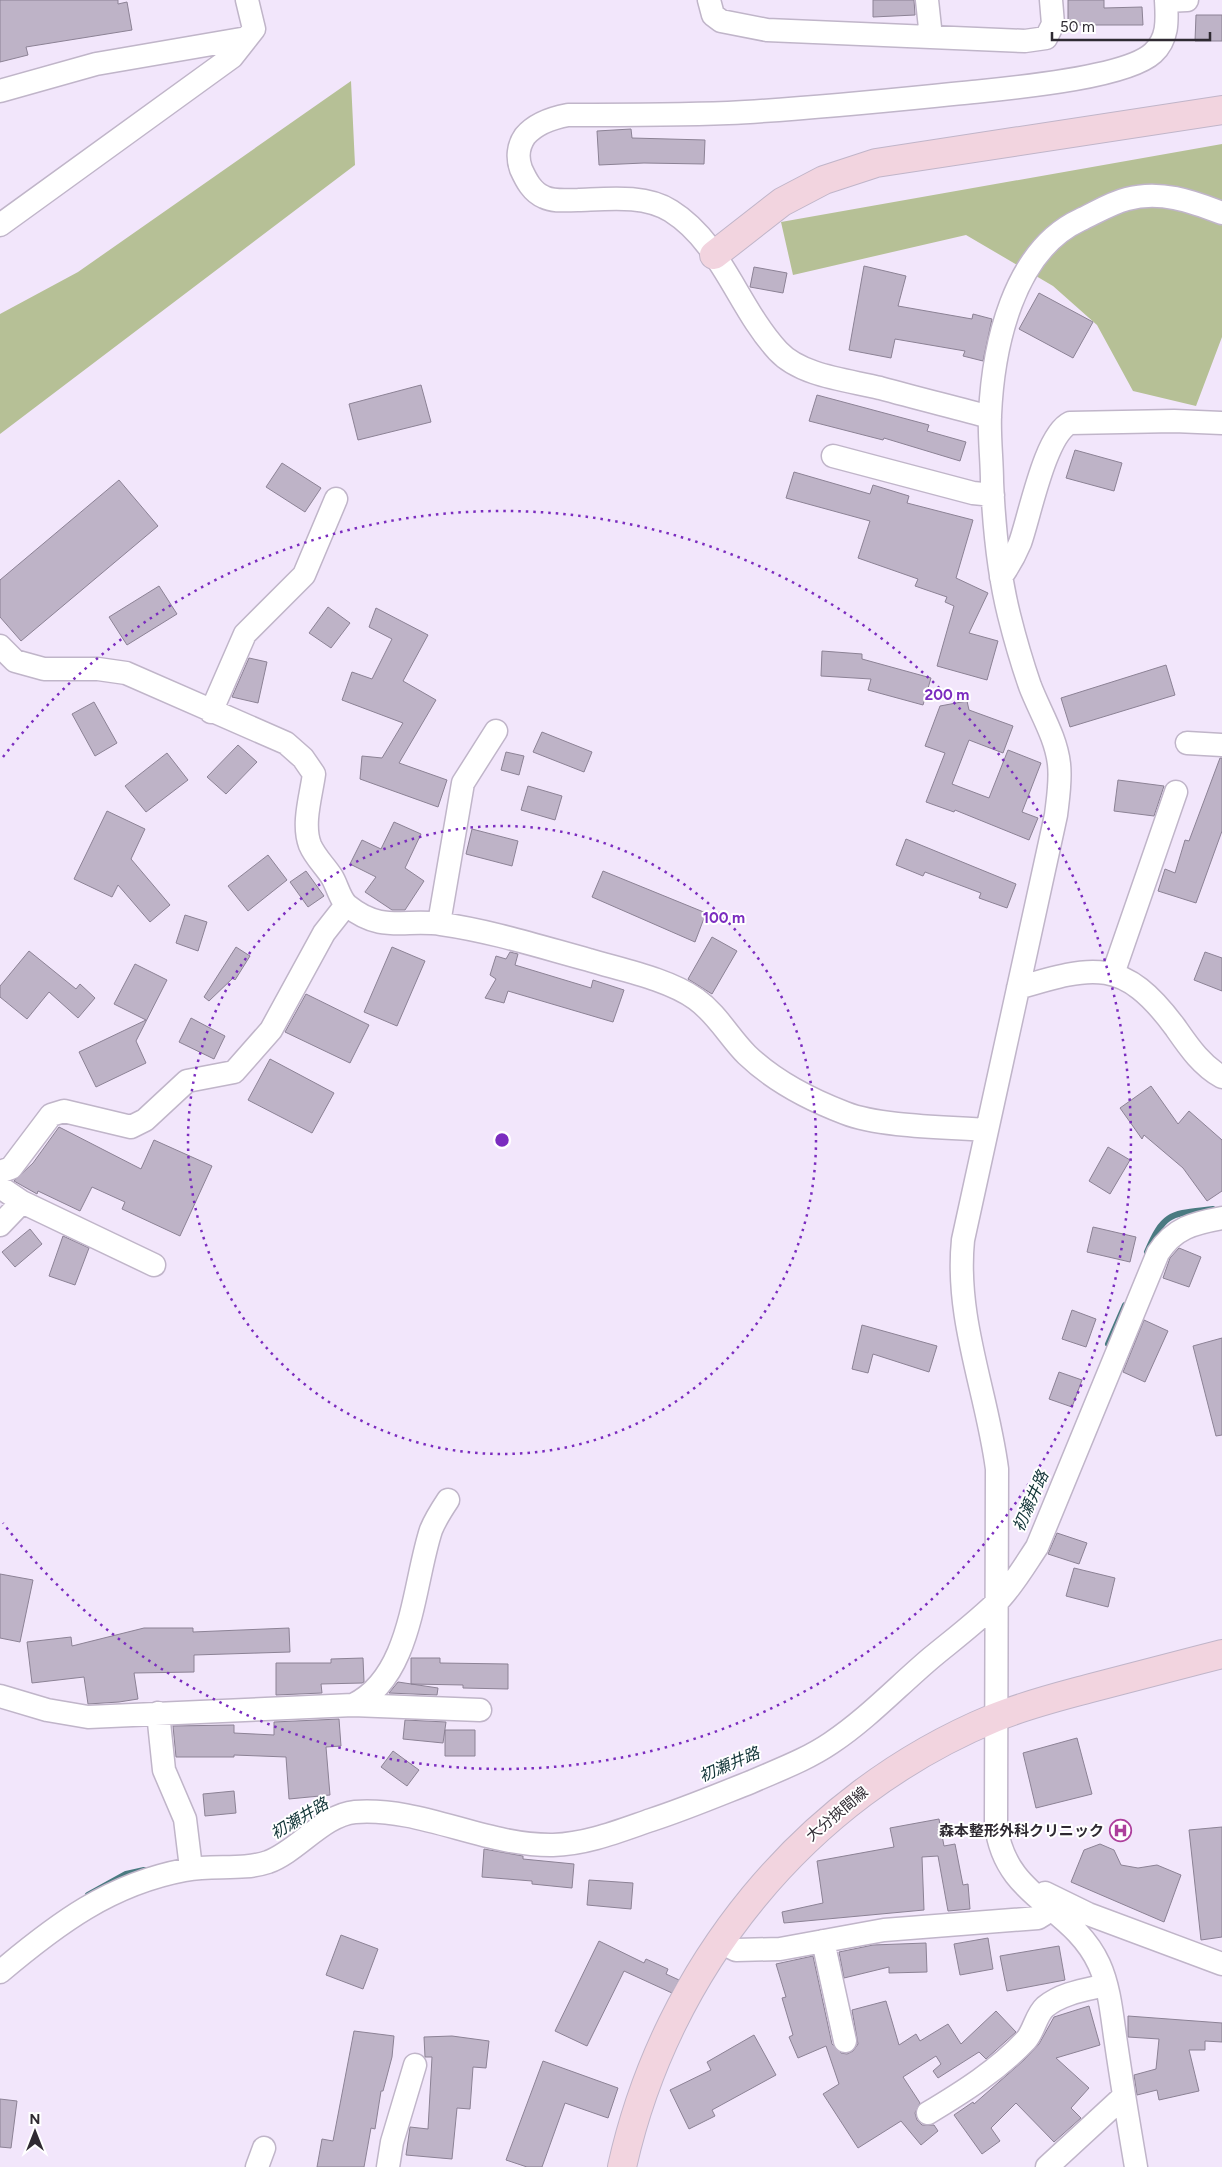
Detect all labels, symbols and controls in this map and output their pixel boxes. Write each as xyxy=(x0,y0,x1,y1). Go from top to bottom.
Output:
scale bar xyxy=(1052,10,1210,42)
text: 50 m xyxy=(1060,18,1095,36)
text: 200 m xyxy=(925,686,969,704)
text: 100 m xyxy=(703,909,745,927)
centre of rings xyxy=(493,1131,511,1149)
water label: 初瀬井路 xyxy=(1009,1466,1053,1534)
water label: 初瀬井路 xyxy=(696,1742,764,1786)
street label: 大分挾間線 xyxy=(802,1783,872,1845)
water label: 初瀬井路 xyxy=(267,1793,333,1843)
hospital icon: 森本整形外科クリニック xyxy=(1108,1819,1132,1843)
place label: 森本整形外科クリニック xyxy=(939,1822,1104,1840)
north arrow xyxy=(10,2107,60,2157)
text: N xyxy=(30,2111,40,2128)

